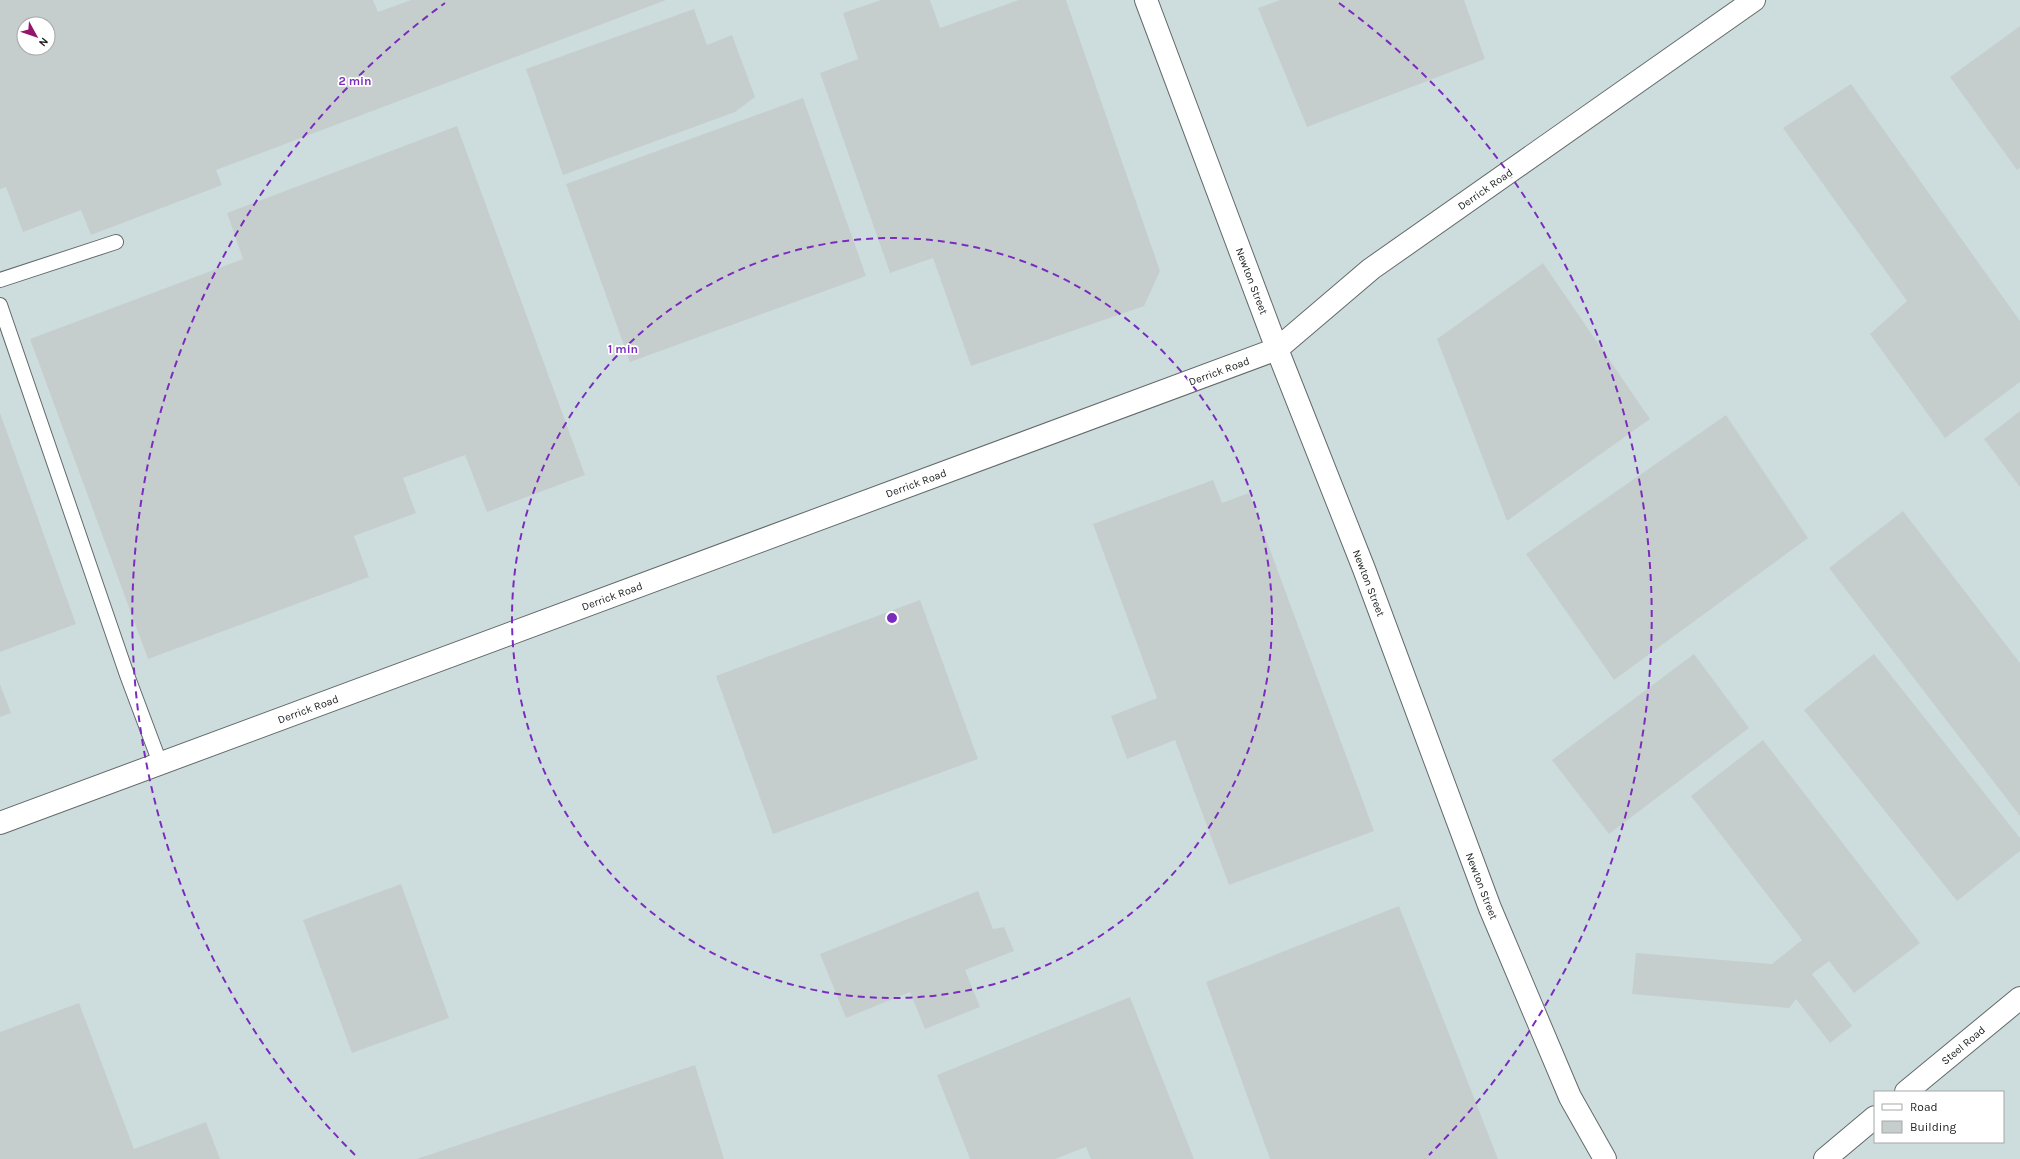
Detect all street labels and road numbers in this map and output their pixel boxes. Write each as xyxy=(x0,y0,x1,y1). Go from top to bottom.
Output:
street label: Derrick Road xyxy=(1455,166,1515,213)
street label: Newton Street xyxy=(1233,246,1270,317)
street label: Derrick Road xyxy=(1187,354,1251,389)
street label: Derrick Road xyxy=(884,466,948,501)
street label: Newton Street xyxy=(1350,548,1387,619)
street label: Derrick Road xyxy=(580,579,644,614)
street label: Derrick Road xyxy=(276,692,340,727)
street label: Newton Street xyxy=(1463,851,1500,922)
street label: Steel Road xyxy=(1939,1023,1988,1067)

